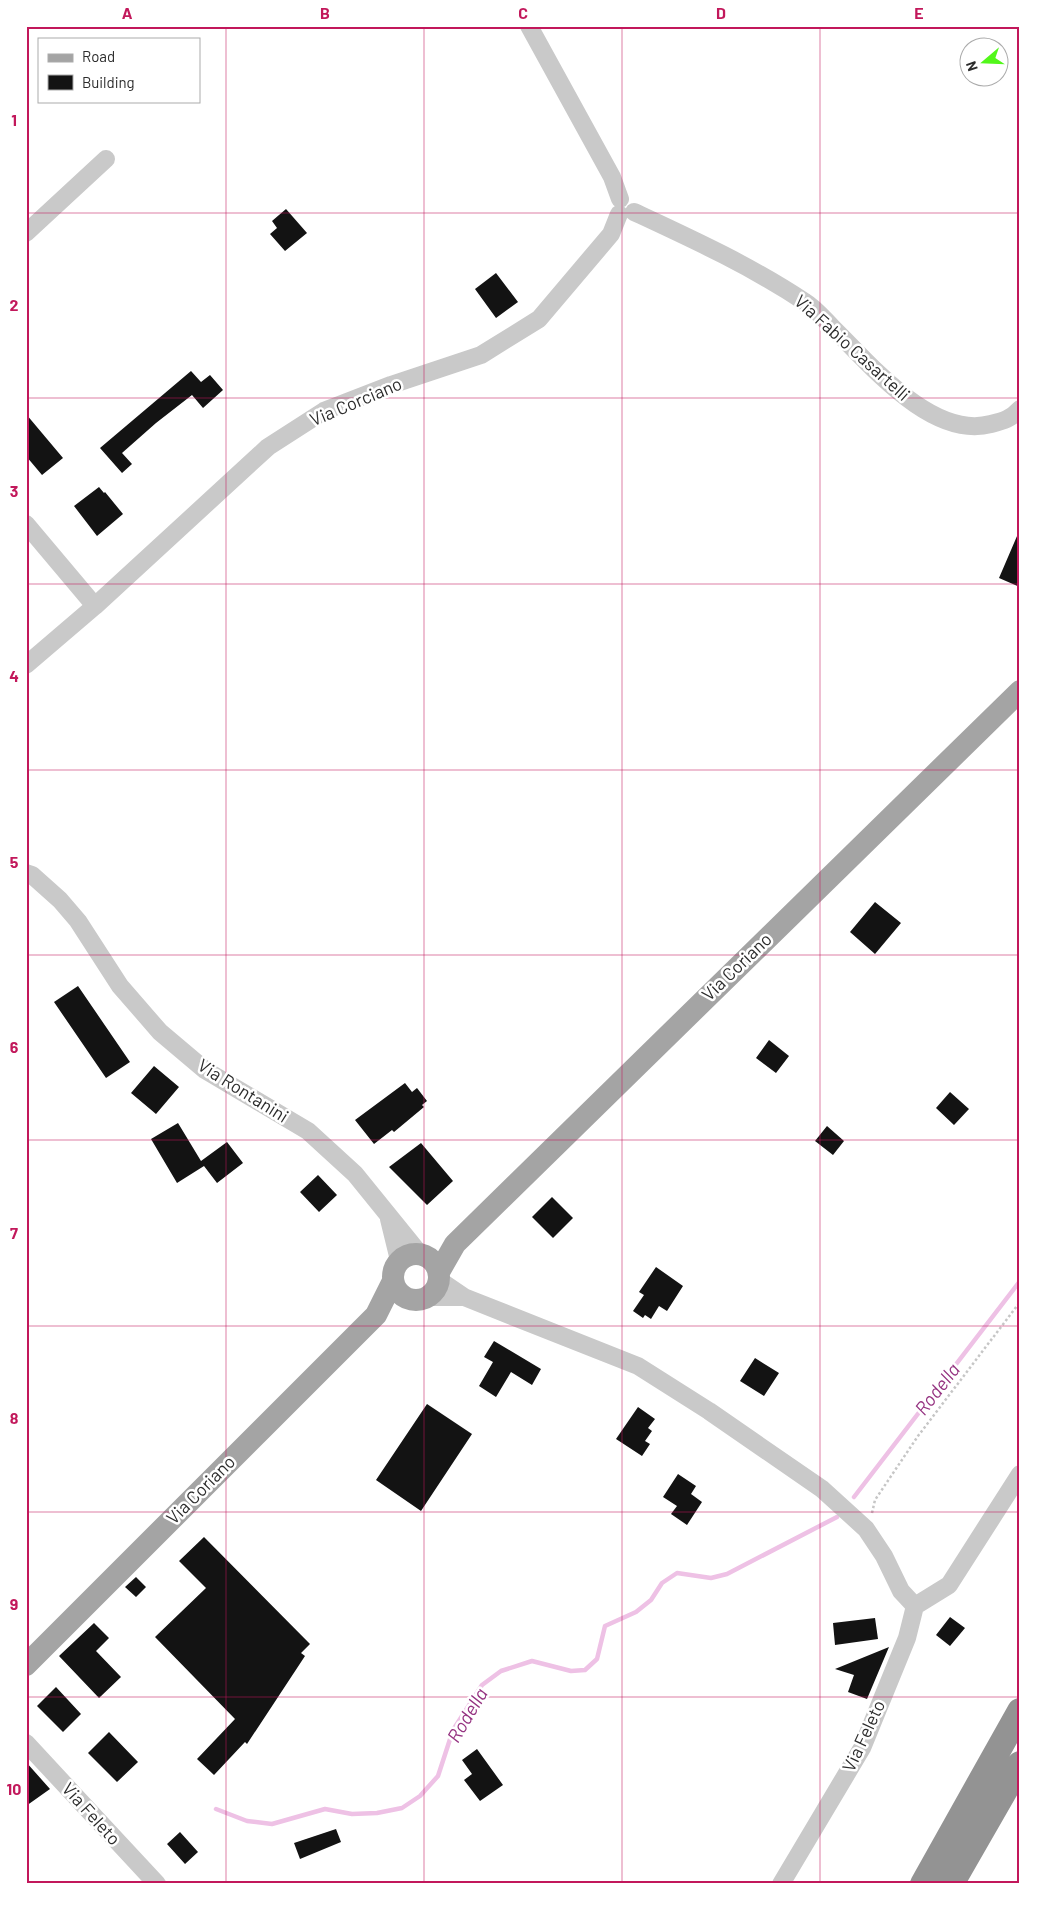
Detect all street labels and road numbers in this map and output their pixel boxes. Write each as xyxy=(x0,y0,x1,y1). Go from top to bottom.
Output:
street label: Via Fabio Casartelli xyxy=(790,290,915,405)
street label: Via Corciano xyxy=(306,372,405,430)
street label: Via Coriano xyxy=(697,928,776,1005)
street label: Via Rontanini xyxy=(194,1054,293,1127)
street label: Via Coriano xyxy=(161,1450,239,1528)
street label: Via Feleto xyxy=(837,1696,889,1775)
street label: Via Feleto xyxy=(58,1777,126,1849)

